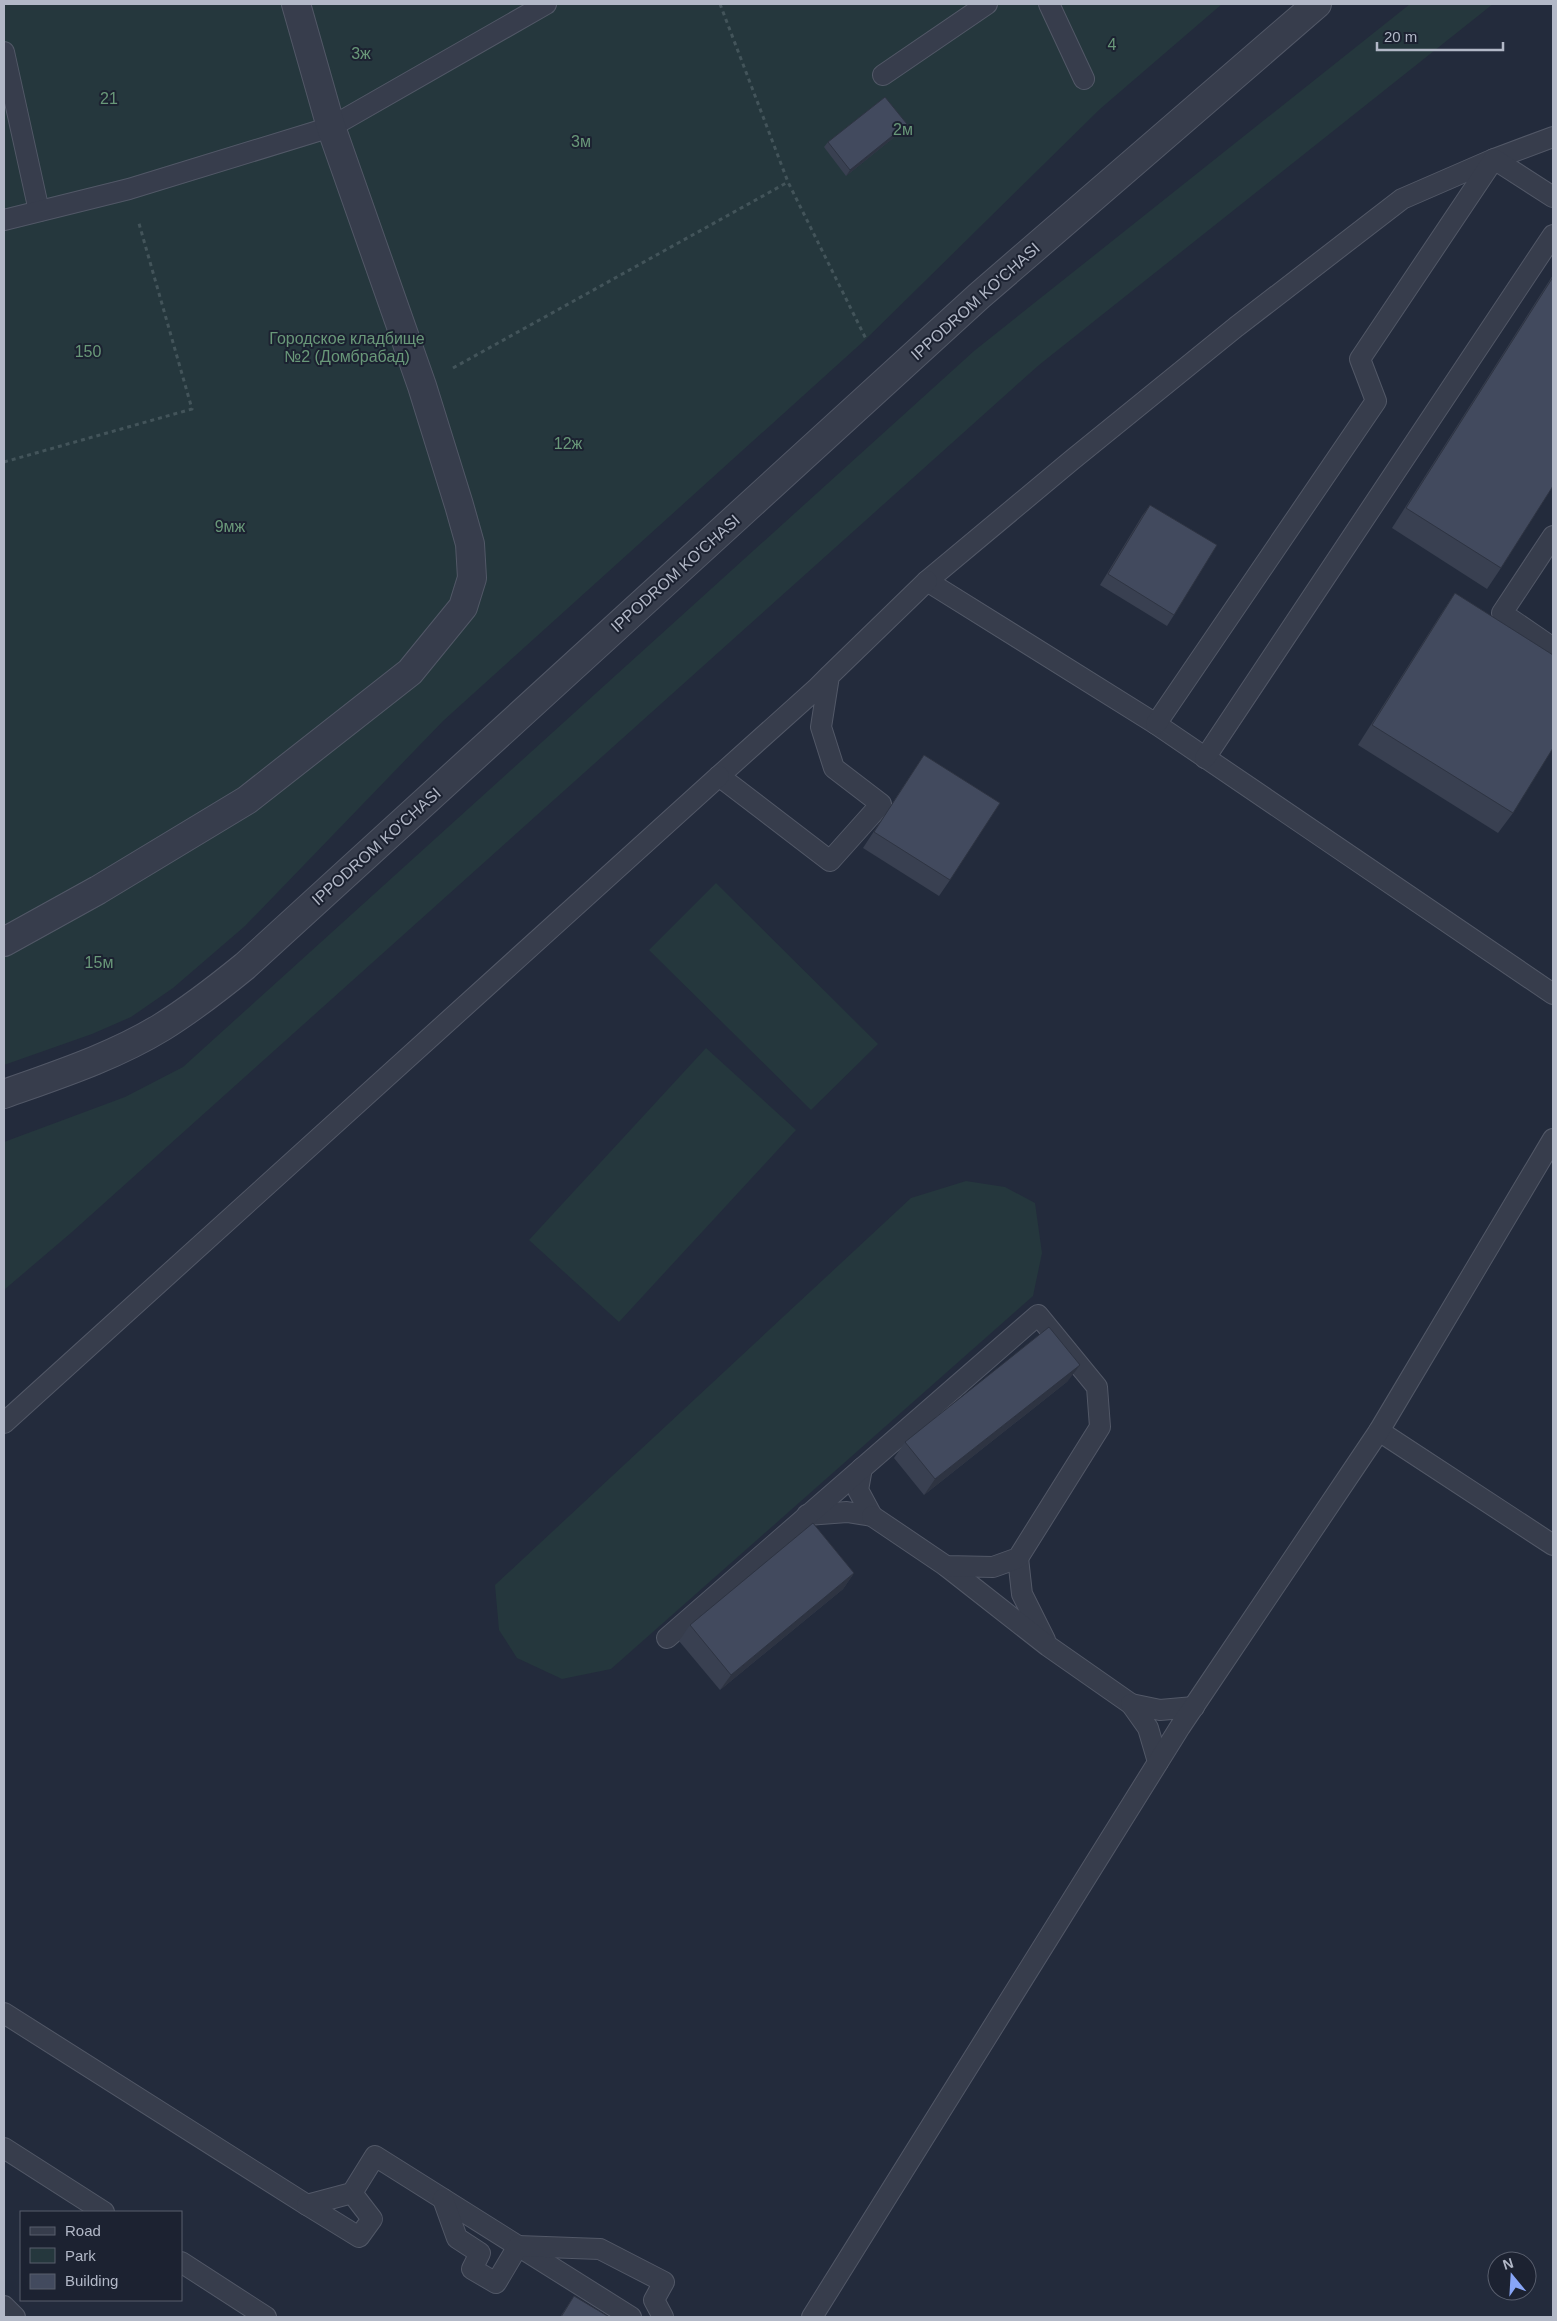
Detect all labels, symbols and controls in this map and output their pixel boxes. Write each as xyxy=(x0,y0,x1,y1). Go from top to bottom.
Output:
scale bar xyxy=(1377,20,1503,52)
text: 20 m xyxy=(1384,28,1417,45)
park label: 4 xyxy=(1108,36,1117,53)
park label: 3ж xyxy=(351,45,371,62)
park label: 21 xyxy=(100,90,118,107)
park label: 2м xyxy=(893,121,913,138)
park label: 3м xyxy=(571,133,591,150)
street label: IPPODROM KO'CHASI xyxy=(908,239,1043,363)
park label: Городское кладбище №2 (Домбрабад) xyxy=(269,330,425,365)
park label: 150 xyxy=(75,343,101,360)
park label: 12ж xyxy=(554,435,583,452)
street label: IPPODROM KO'CHASI xyxy=(608,511,743,635)
park label: 9мж xyxy=(215,518,246,535)
street label: IPPODROM KO'CHASI xyxy=(309,784,444,908)
park label: 15м xyxy=(85,954,113,971)
legend xyxy=(20,2211,182,2301)
text: Road xyxy=(65,2222,101,2239)
text: Park xyxy=(65,2247,96,2264)
north arrow xyxy=(1487,2251,1537,2301)
text: N xyxy=(1501,2254,1515,2273)
text: Building xyxy=(65,2272,118,2289)

